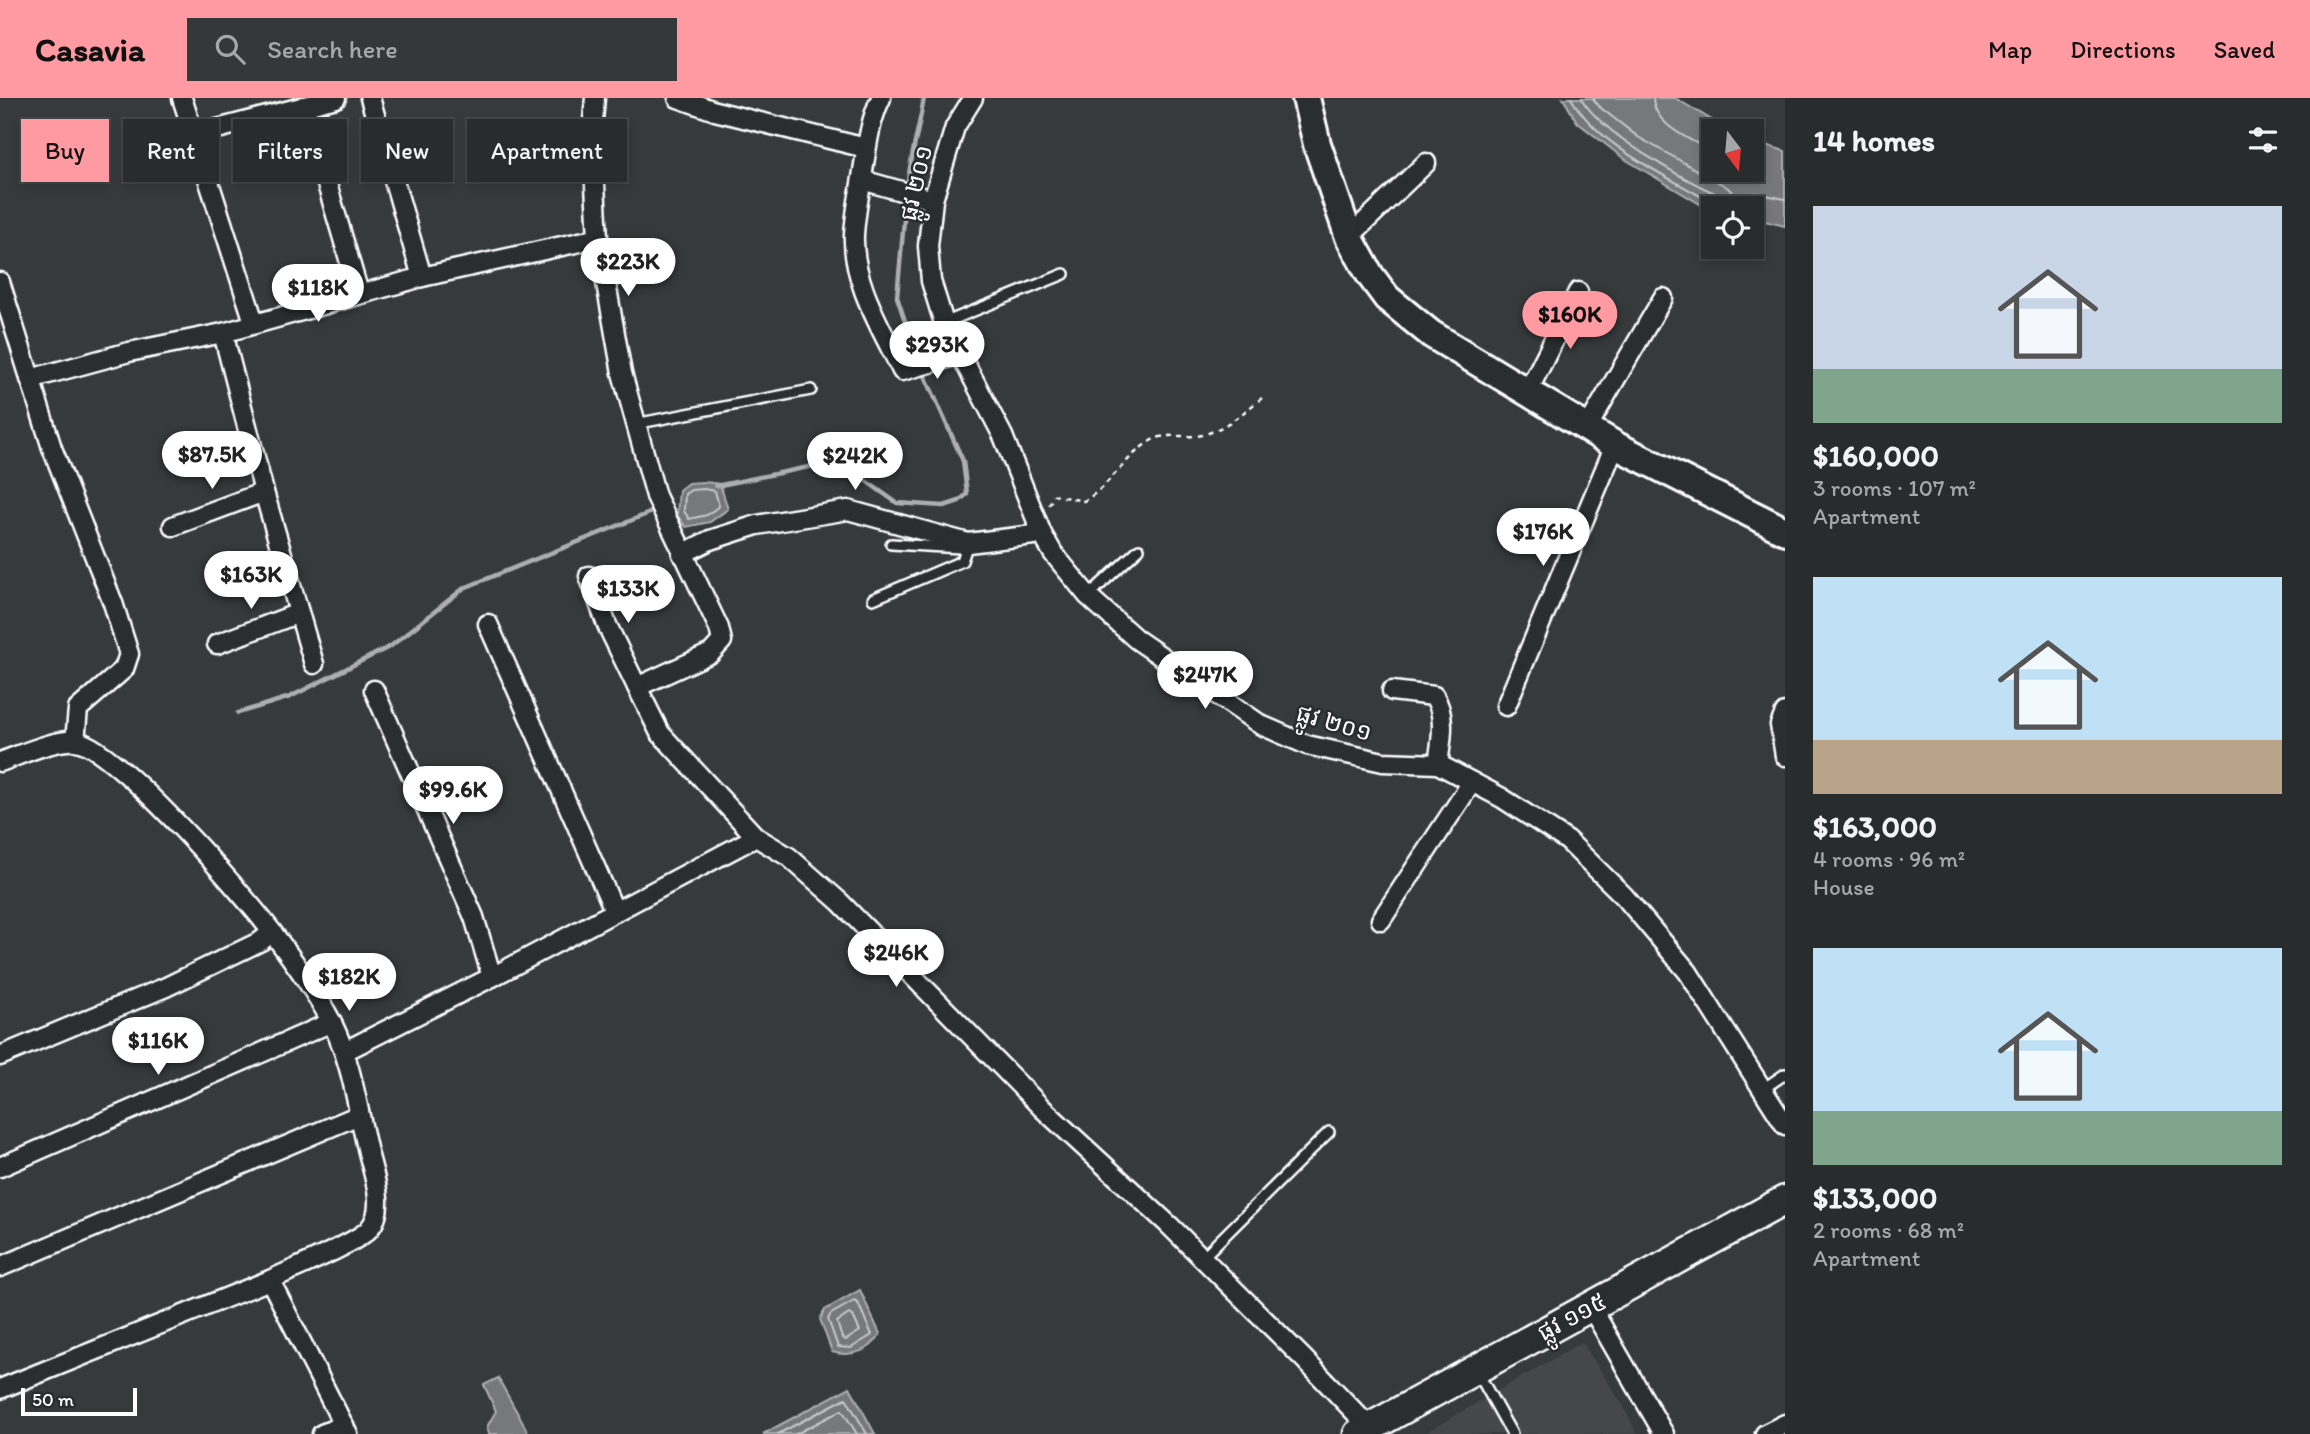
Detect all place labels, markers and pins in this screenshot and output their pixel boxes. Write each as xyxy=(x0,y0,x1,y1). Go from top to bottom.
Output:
pin: $223K xyxy=(579,238,677,298)
pin: $118K xyxy=(269,264,367,324)
pin: $160K xyxy=(1521,292,1619,351)
pin: $293K xyxy=(888,322,986,381)
pin: $87.5K xyxy=(155,432,269,491)
pin: $242K xyxy=(806,432,904,492)
pin: $176K xyxy=(1494,508,1592,568)
pin: $163K xyxy=(202,552,300,611)
pin: $133K xyxy=(579,566,677,625)
pin: $247K xyxy=(1156,652,1254,711)
pin: $99.6K xyxy=(396,766,510,826)
pin: $246K xyxy=(847,930,945,989)
pin: $182K xyxy=(300,954,398,1013)
pin: $116K xyxy=(109,1018,207,1077)

